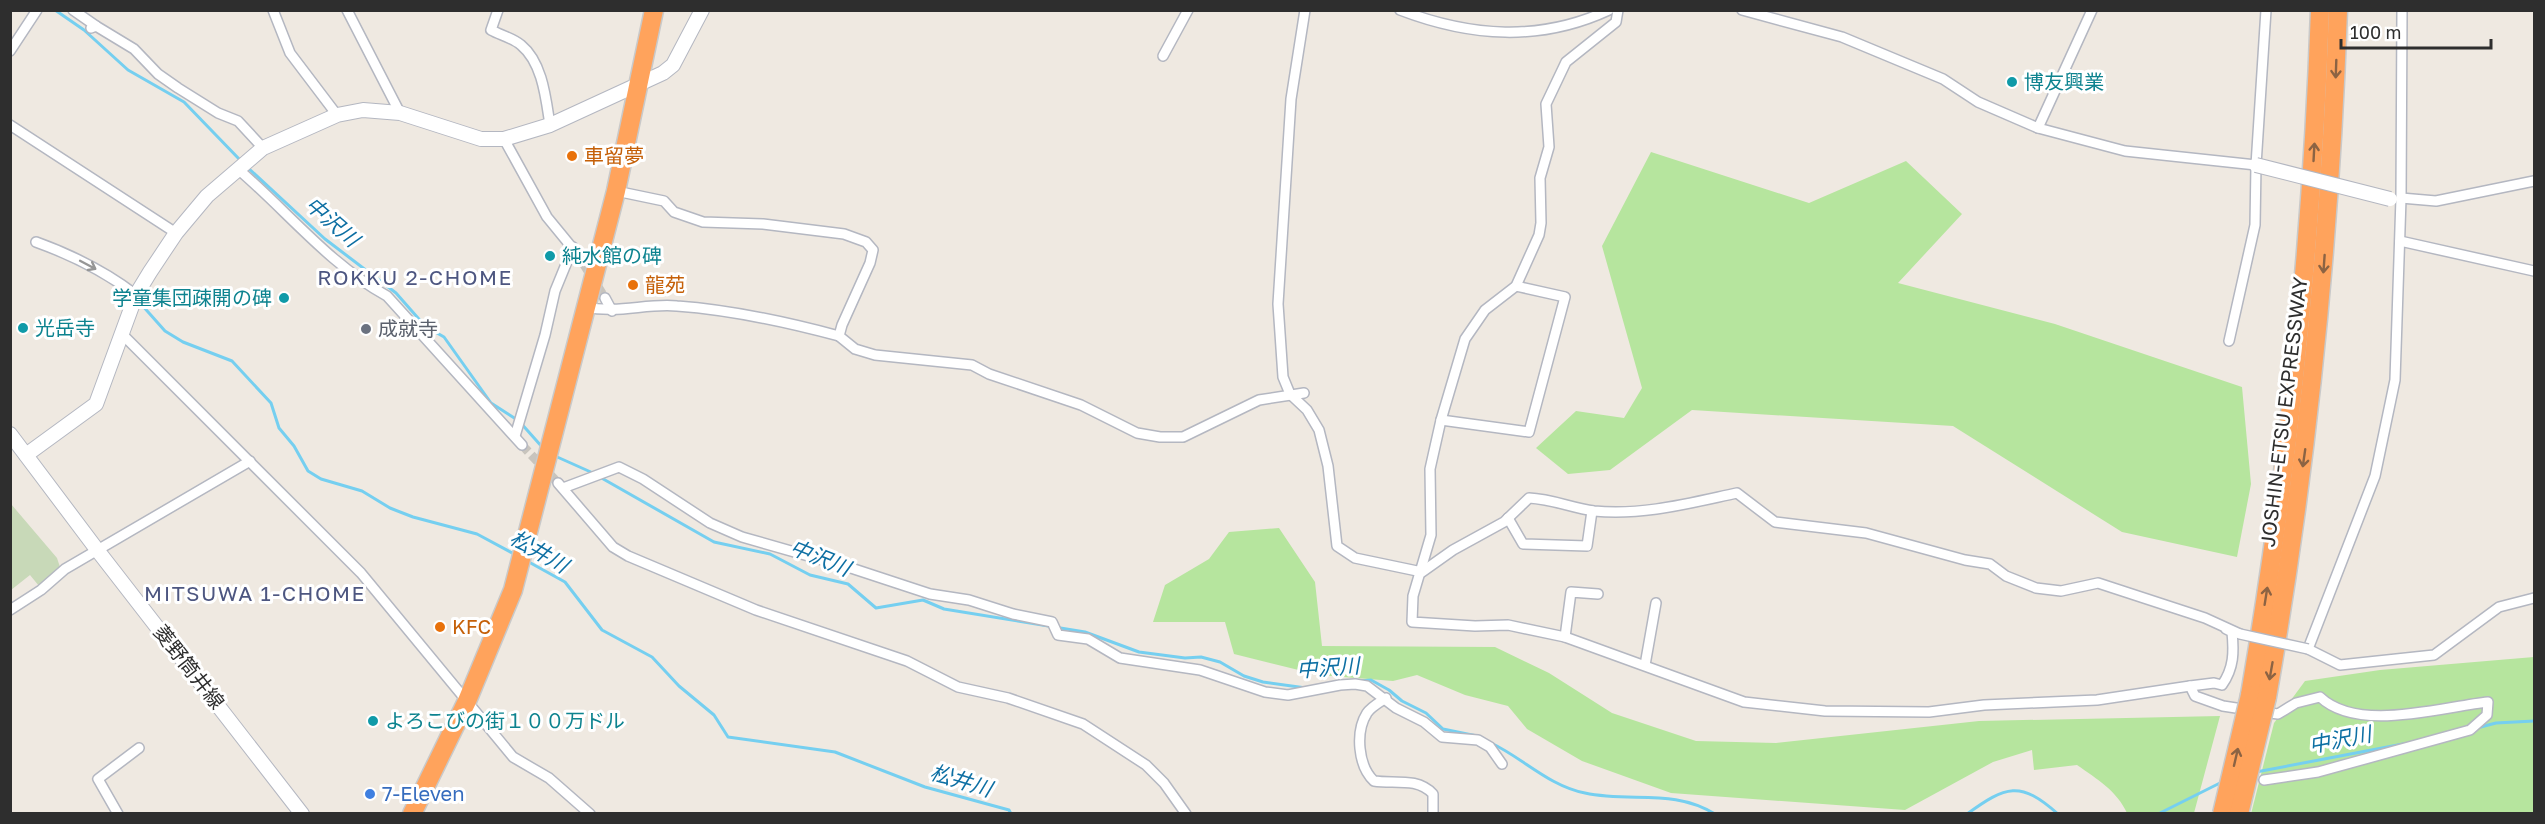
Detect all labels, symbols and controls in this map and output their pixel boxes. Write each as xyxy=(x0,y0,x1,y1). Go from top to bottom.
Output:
scale bar xyxy=(2341,12,2491,50)
text: 100 m xyxy=(2350,21,2401,43)
one-way arrow xyxy=(2330,58,2341,78)
place label: 博友興業 xyxy=(2024,69,2104,93)
marker: 博友興業 xyxy=(2005,75,2019,89)
one-way arrow xyxy=(2308,142,2319,162)
place label: 車留夢 xyxy=(584,143,644,167)
marker: 車留夢 xyxy=(565,149,579,163)
water label: 中沢川 xyxy=(300,191,366,253)
place label: 純水館の碑 xyxy=(562,243,662,267)
marker: 純水館の碑 xyxy=(543,249,557,263)
one-way arrow xyxy=(2318,253,2329,273)
one-way arrow xyxy=(79,260,97,271)
district label: ROKKU 2-CHOME xyxy=(317,264,513,290)
place label: 龍苑 xyxy=(645,272,685,296)
street label: JOSHIN-ETSU EXPRESSWAY xyxy=(2255,275,2312,548)
marker: 龍苑 xyxy=(626,278,640,292)
place label: 学童集団疎開の碑 xyxy=(112,285,272,309)
marker: 学童集団疎開の碑 xyxy=(277,291,291,305)
place label: 光岳寺 xyxy=(35,315,95,339)
place label: 成就寺 xyxy=(378,316,438,340)
marker: 光岳寺 xyxy=(16,321,30,335)
marker: 成就寺 xyxy=(359,322,373,336)
one-way arrow xyxy=(2299,447,2310,467)
water label: 松井川 xyxy=(506,524,575,579)
water label: 中沢川 xyxy=(786,533,856,582)
district label: MITSUWA 1-CHOME xyxy=(144,580,366,606)
one-way arrow xyxy=(2261,587,2272,607)
place label: KFC xyxy=(452,614,491,638)
street label: 菱野筒井線 xyxy=(150,620,230,713)
marker: KFC xyxy=(433,620,447,634)
water label: 中沢川 xyxy=(1296,652,1362,682)
one-way arrow xyxy=(2265,661,2276,680)
place label: よろこびの街１００万ドル xyxy=(385,708,625,732)
marker: よろこびの街１００万ドル xyxy=(366,714,380,728)
water label: 中沢川 xyxy=(2306,720,2375,758)
one-way arrow xyxy=(2230,747,2242,766)
water label: 松井川 xyxy=(927,758,997,802)
place label: 7-Eleven xyxy=(382,781,465,805)
marker: 7-Eleven xyxy=(363,787,377,801)

